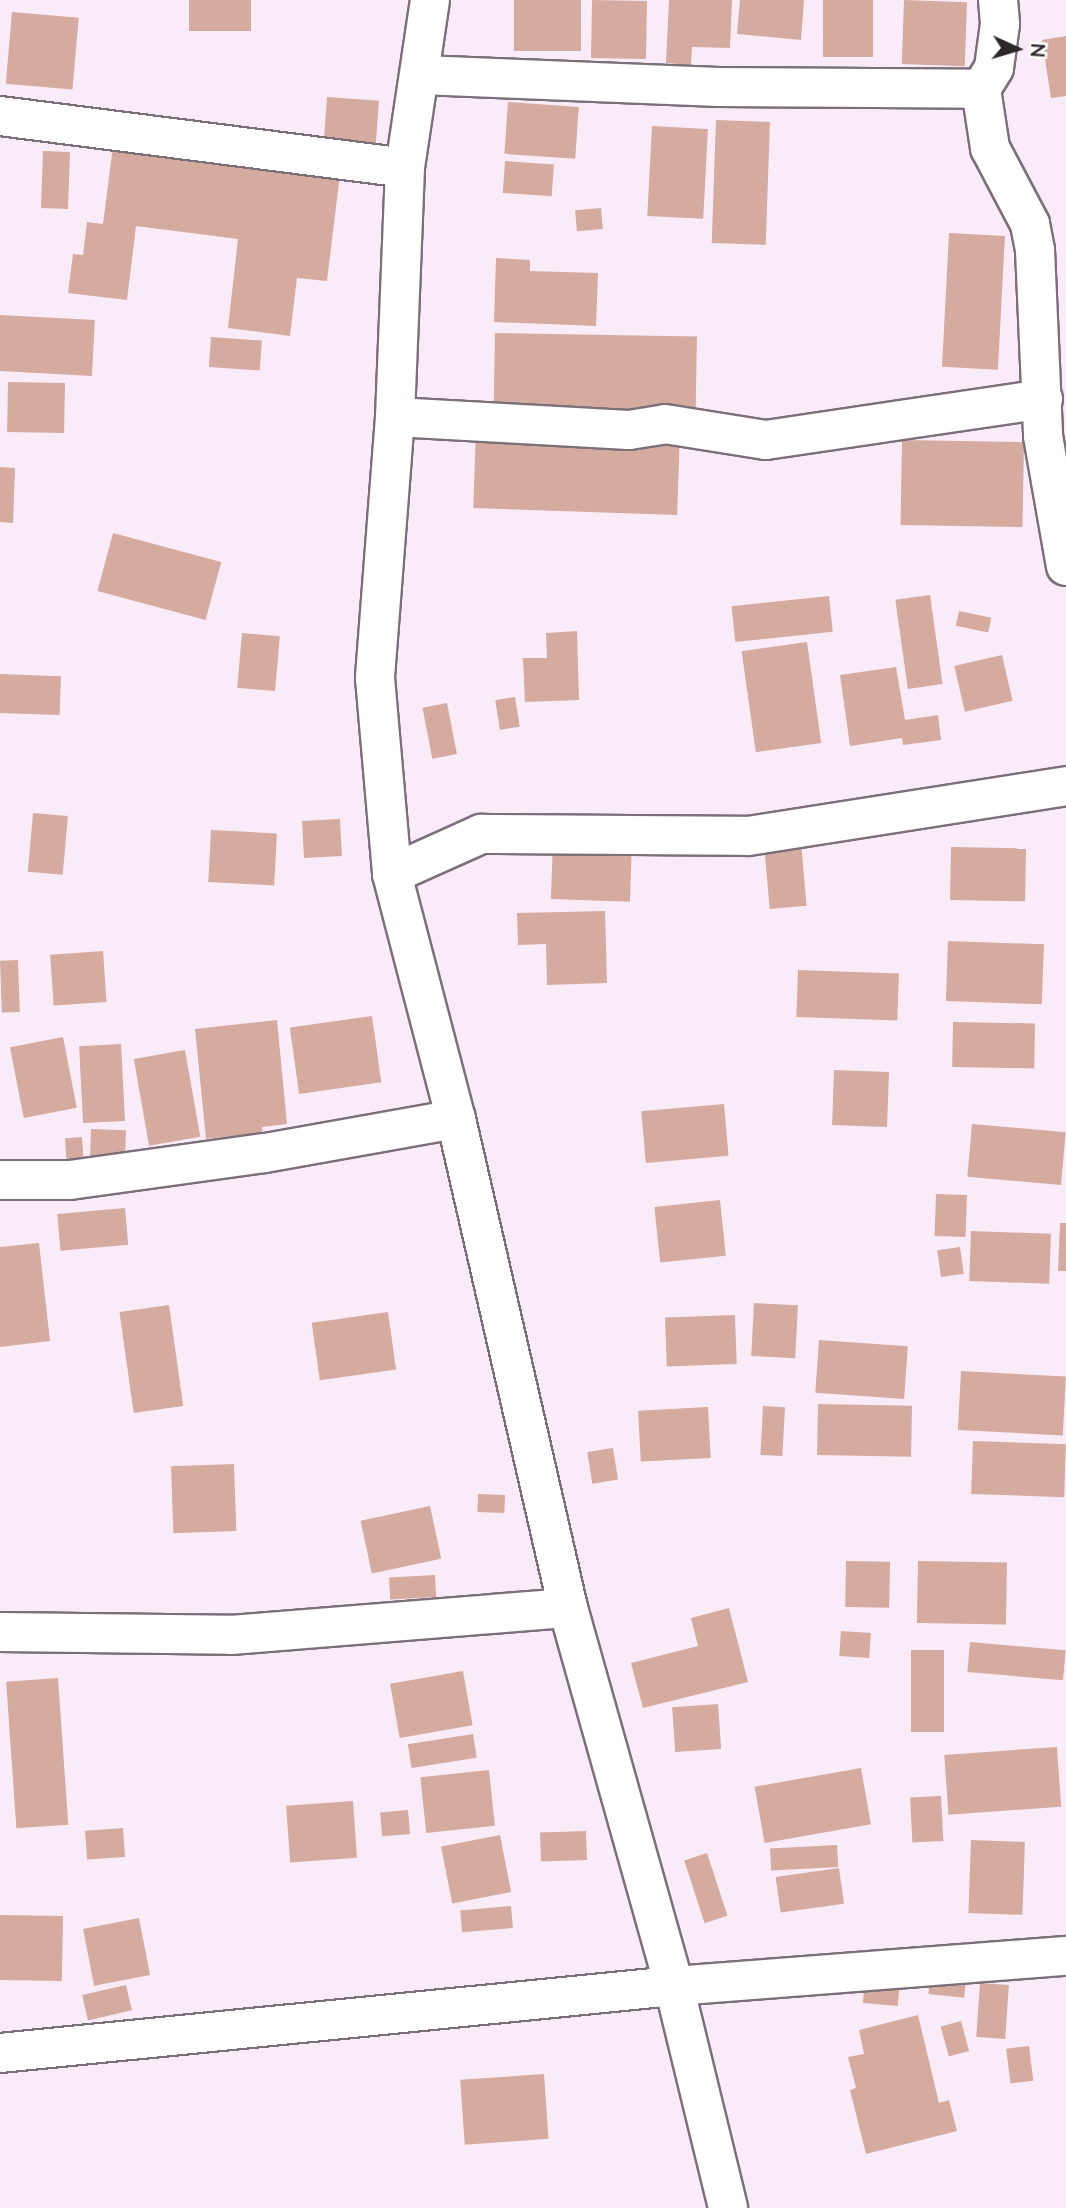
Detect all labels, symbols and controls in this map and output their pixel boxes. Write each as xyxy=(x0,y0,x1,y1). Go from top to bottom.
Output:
north arrow xyxy=(982,14,1052,84)
text: N xyxy=(1025,42,1050,58)

